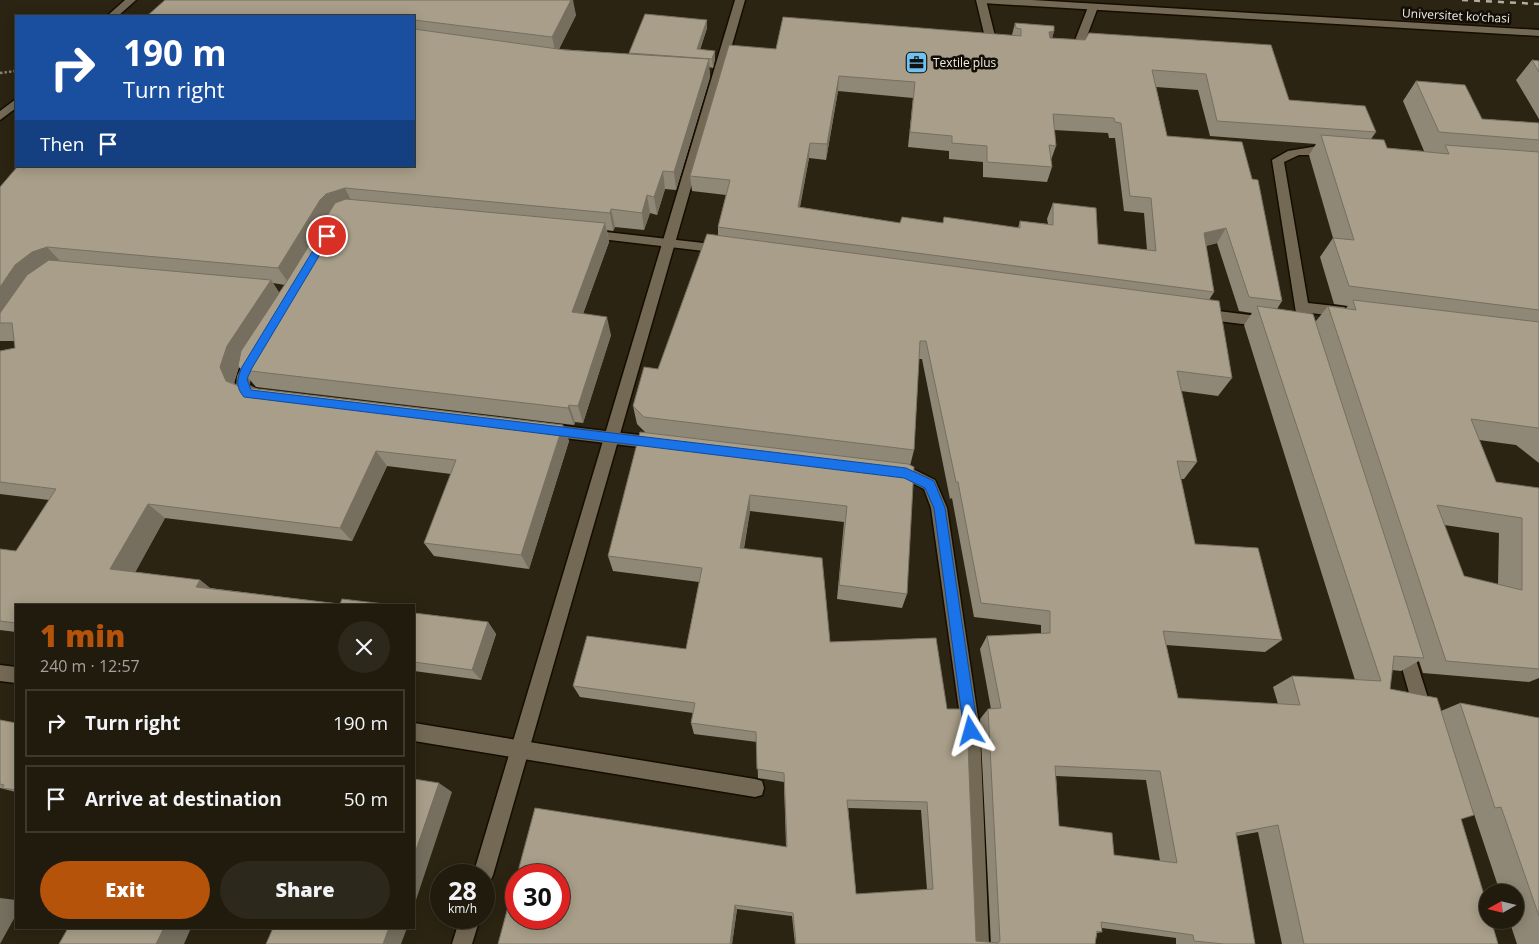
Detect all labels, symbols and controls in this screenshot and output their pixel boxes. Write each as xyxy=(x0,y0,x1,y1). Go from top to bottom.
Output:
street label: Universitet kо‘chasi xyxy=(1402,4,1510,27)
text: 190 m xyxy=(123,29,227,76)
icon: right xyxy=(40,35,105,100)
office icon: Textile plus xyxy=(905,51,929,75)
place label: Textile plus xyxy=(933,54,997,71)
text: Turn right xyxy=(123,74,225,104)
icon: arrive xyxy=(94,130,122,158)
text: Then xyxy=(40,131,84,157)
pin xyxy=(306,215,348,257)
icon: arrive xyxy=(313,222,341,250)
text: 1 min xyxy=(40,615,125,656)
button: close xyxy=(338,621,390,673)
text: 240 m · 12:57 xyxy=(40,655,140,677)
position arrow xyxy=(944,704,996,756)
icon: right xyxy=(42,709,70,737)
text: Turn right xyxy=(85,710,180,736)
text: 190 m xyxy=(333,710,388,736)
icon: arrive xyxy=(42,785,70,813)
text: Arrive at destination xyxy=(85,786,282,812)
text: 50 m xyxy=(344,786,388,812)
button: Exit xyxy=(40,861,210,919)
button: Share xyxy=(220,861,390,919)
speed limit sign: 30 xyxy=(505,864,570,929)
text: 28 xyxy=(448,873,477,907)
north arrow xyxy=(1479,884,1524,929)
map controls xyxy=(1479,884,1524,929)
text: km/h xyxy=(448,900,477,917)

